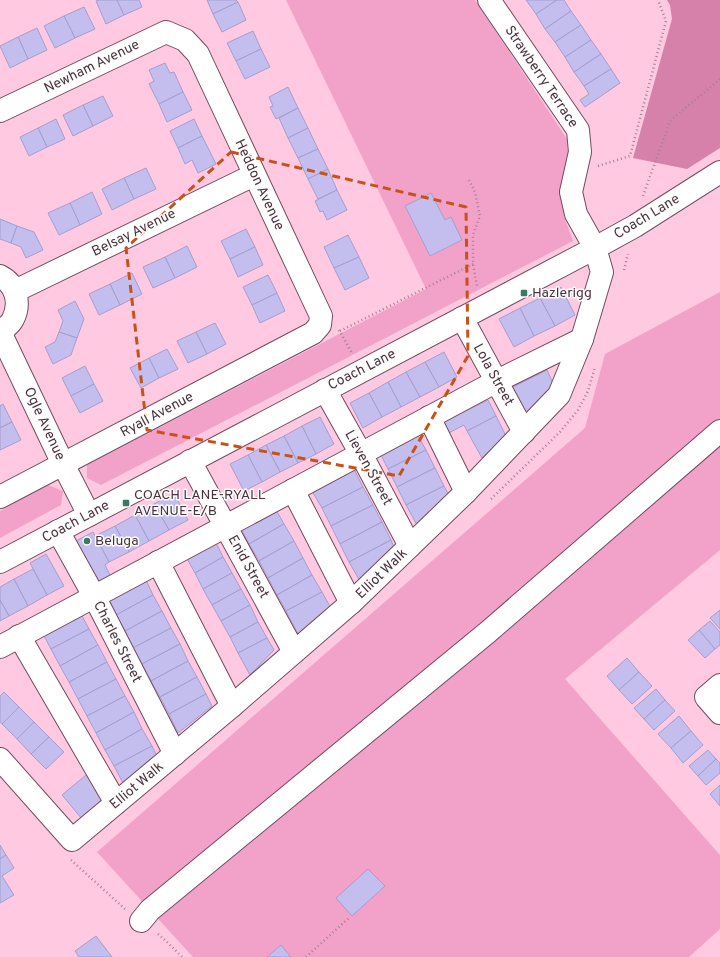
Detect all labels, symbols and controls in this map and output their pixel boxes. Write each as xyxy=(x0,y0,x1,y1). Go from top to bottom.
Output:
street label: Strawberry Terrace xyxy=(501,23,581,131)
street label: Newham Avenue xyxy=(41,37,143,97)
street label: Heddon Avenue xyxy=(230,137,288,233)
street label: Coach Lane xyxy=(611,191,683,243)
street label: Belsay Avenue xyxy=(89,205,179,261)
place label: Hazlerigg xyxy=(532,285,592,302)
marker: Hazlerigg xyxy=(519,288,529,298)
street label: Lola Street xyxy=(469,341,517,409)
street label: Coach Lane xyxy=(325,346,399,394)
street label: Ogle Avenue xyxy=(20,385,68,463)
street label: Ryall Avenue xyxy=(118,389,196,441)
street label: Lieven Street xyxy=(340,428,396,508)
place label: COACH LANE-RYALL AVENUE-E/B xyxy=(134,487,266,520)
street label: Coach Lane xyxy=(39,497,113,547)
marker: COACH LANE-RYALL AVENUE-E/B xyxy=(121,498,131,508)
street label: Enid Street xyxy=(224,532,272,602)
place label: Beluga xyxy=(95,533,139,550)
marker: Beluga xyxy=(82,536,92,546)
street label: Elliot Walk xyxy=(353,545,411,603)
street label: Charles Street xyxy=(89,598,145,686)
street label: Elliot Walk xyxy=(107,759,167,813)

